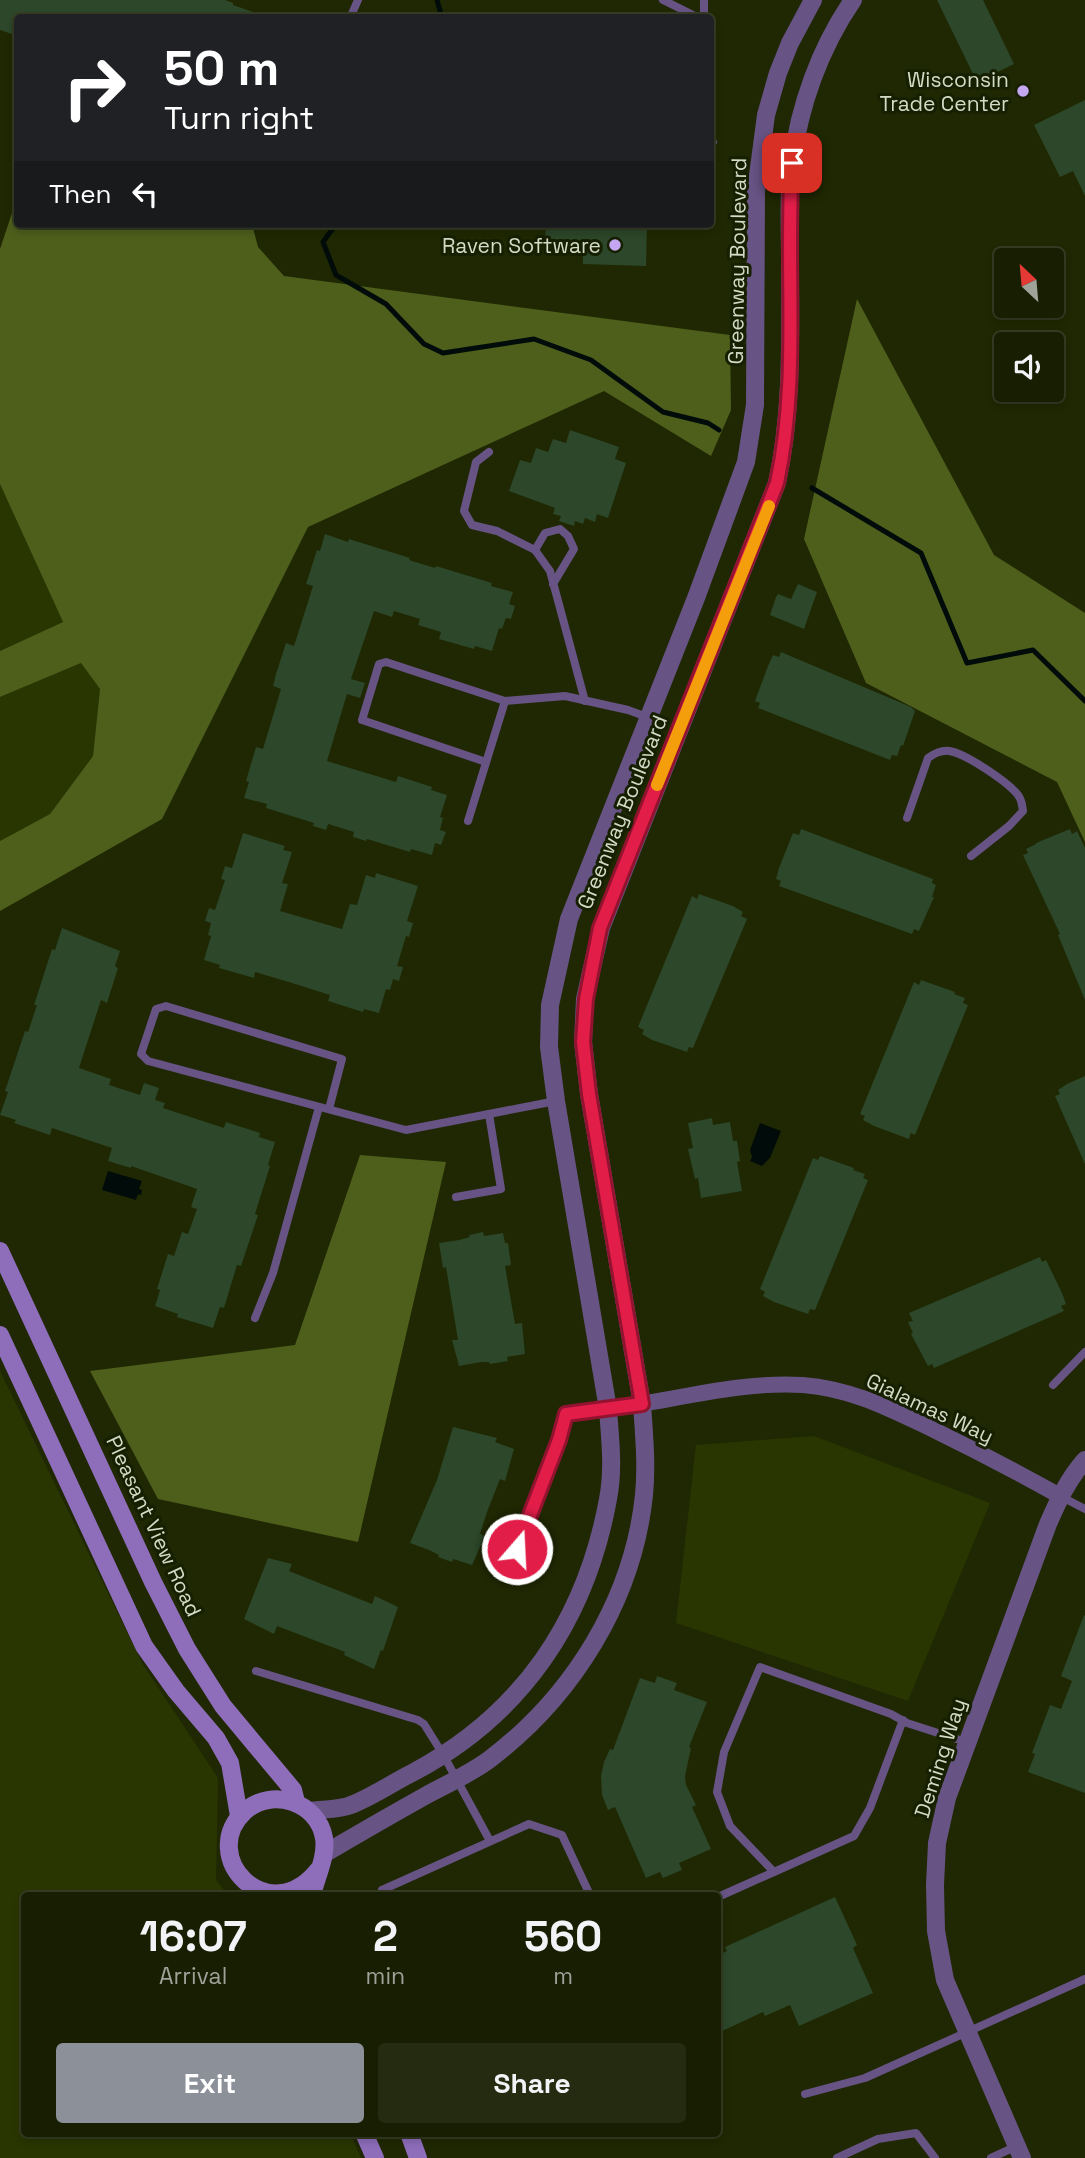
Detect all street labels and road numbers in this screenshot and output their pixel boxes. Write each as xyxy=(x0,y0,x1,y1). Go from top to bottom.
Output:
street label: Greenway Boulevard xyxy=(722,157,752,365)
street label: Greenway Boulevard xyxy=(571,711,673,913)
street label: Gialamas Way xyxy=(862,1367,998,1449)
street label: Pleasant View Road xyxy=(100,1431,208,1621)
street label: Deming Way xyxy=(908,1695,972,1821)

